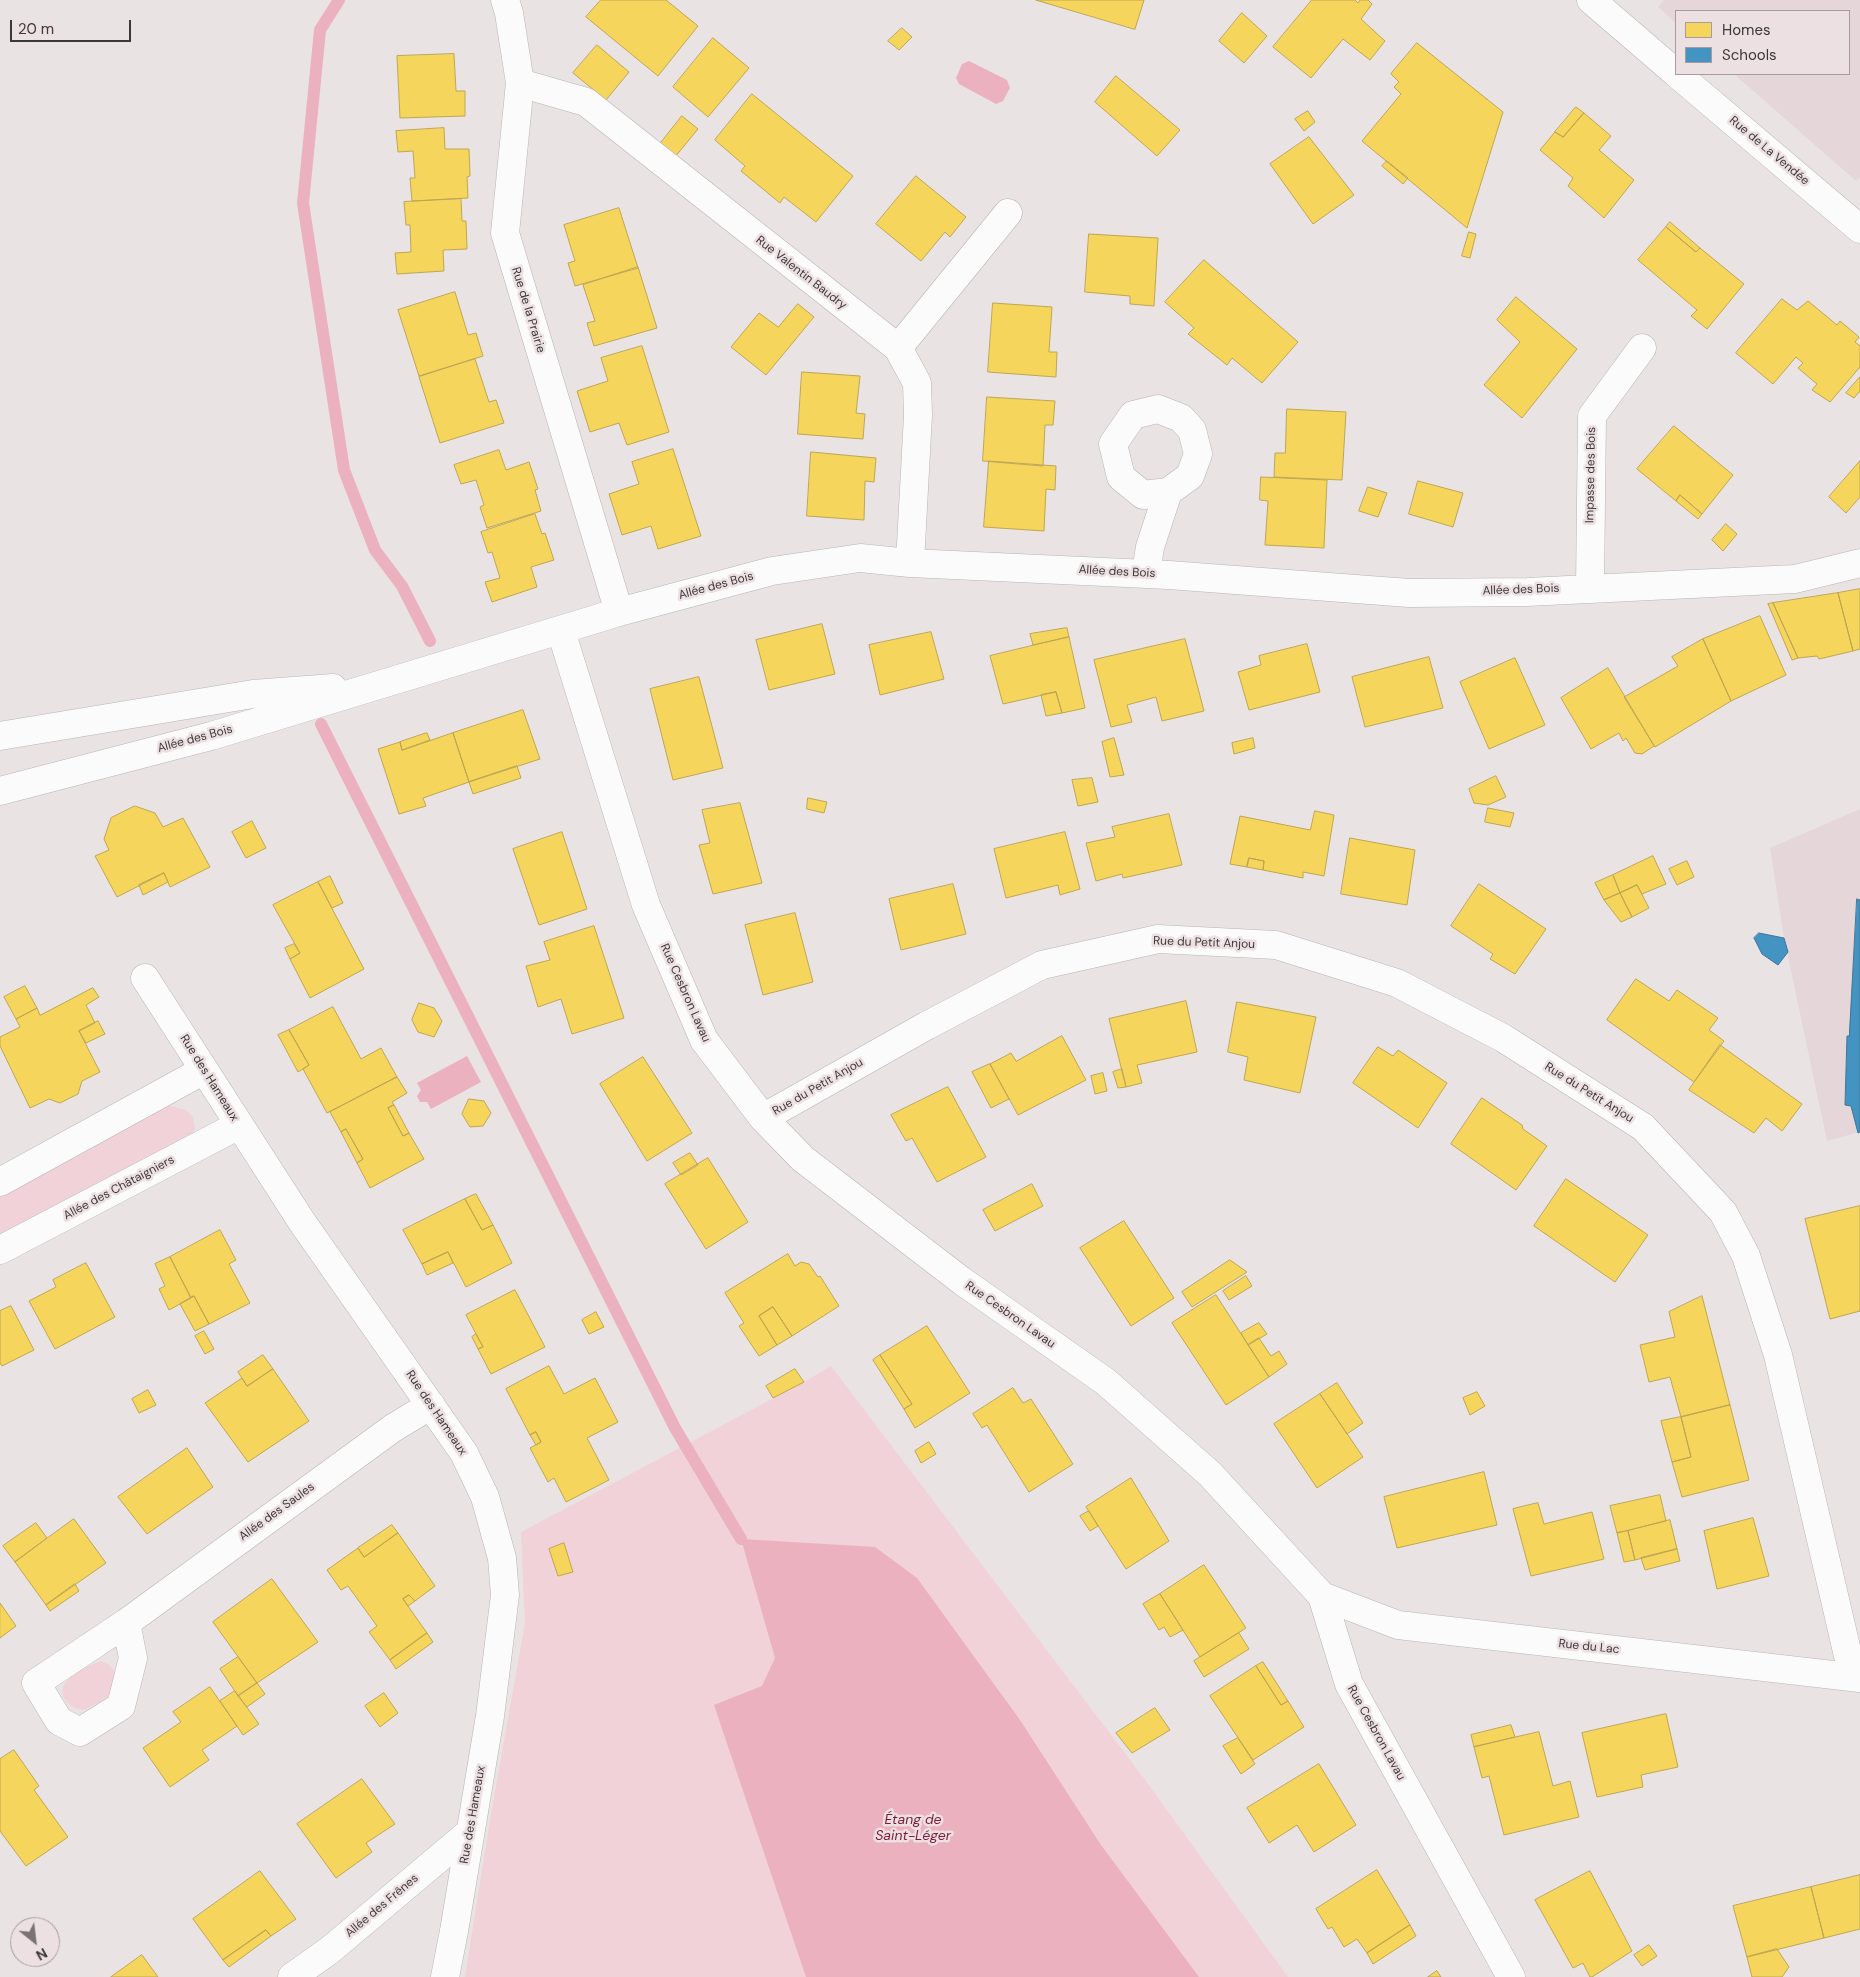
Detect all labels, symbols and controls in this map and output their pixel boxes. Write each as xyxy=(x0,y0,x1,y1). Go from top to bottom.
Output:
scale bar xyxy=(12,10,134,42)
legend xyxy=(1675,10,1850,75)
text: 20 m xyxy=(18,19,54,39)
text: Homes xyxy=(1722,20,1771,40)
text: Schools xyxy=(1722,45,1777,65)
street label: Rue de La Vendée xyxy=(1726,113,1812,189)
street label: Rue Valentin Baudry xyxy=(753,233,849,313)
street label: Rue de la Prairie xyxy=(508,265,548,355)
street label: Impasse des Bois xyxy=(1583,427,1599,523)
street label: Allée des Bois xyxy=(1078,563,1156,581)
street label: Allée des Bois xyxy=(677,569,755,603)
street label: Allée des Bois xyxy=(1482,581,1560,599)
street label: Allée des Bois xyxy=(156,722,234,756)
street label: Rue du Petit Anjou xyxy=(1153,934,1255,952)
street label: Rue Cesbron Lavau xyxy=(657,941,713,1045)
street label: Rue des Hameaux xyxy=(177,1032,241,1124)
street label: Rue du Petit Anjou xyxy=(770,1055,866,1119)
street label: Rue du Petit Anjou xyxy=(1542,1060,1636,1126)
street label: Allée des Châtaigniers xyxy=(61,1153,177,1223)
street label: Rue Cesbron Lavau xyxy=(962,1279,1058,1351)
street label: Rue des Hameaux xyxy=(402,1368,470,1458)
street label: Allée des Saules xyxy=(237,1480,317,1544)
street label: Rue du Lac xyxy=(1558,1637,1620,1657)
street label: Rue Cesbron Lavau xyxy=(1344,1683,1408,1783)
street label: Rue des Hameaux xyxy=(457,1765,489,1865)
water label: Étang de Saint-Léger xyxy=(875,1812,951,1844)
street label: Allée des Frênes xyxy=(343,1871,421,1941)
north arrow xyxy=(10,1917,60,1967)
text: N xyxy=(33,1944,51,1965)

